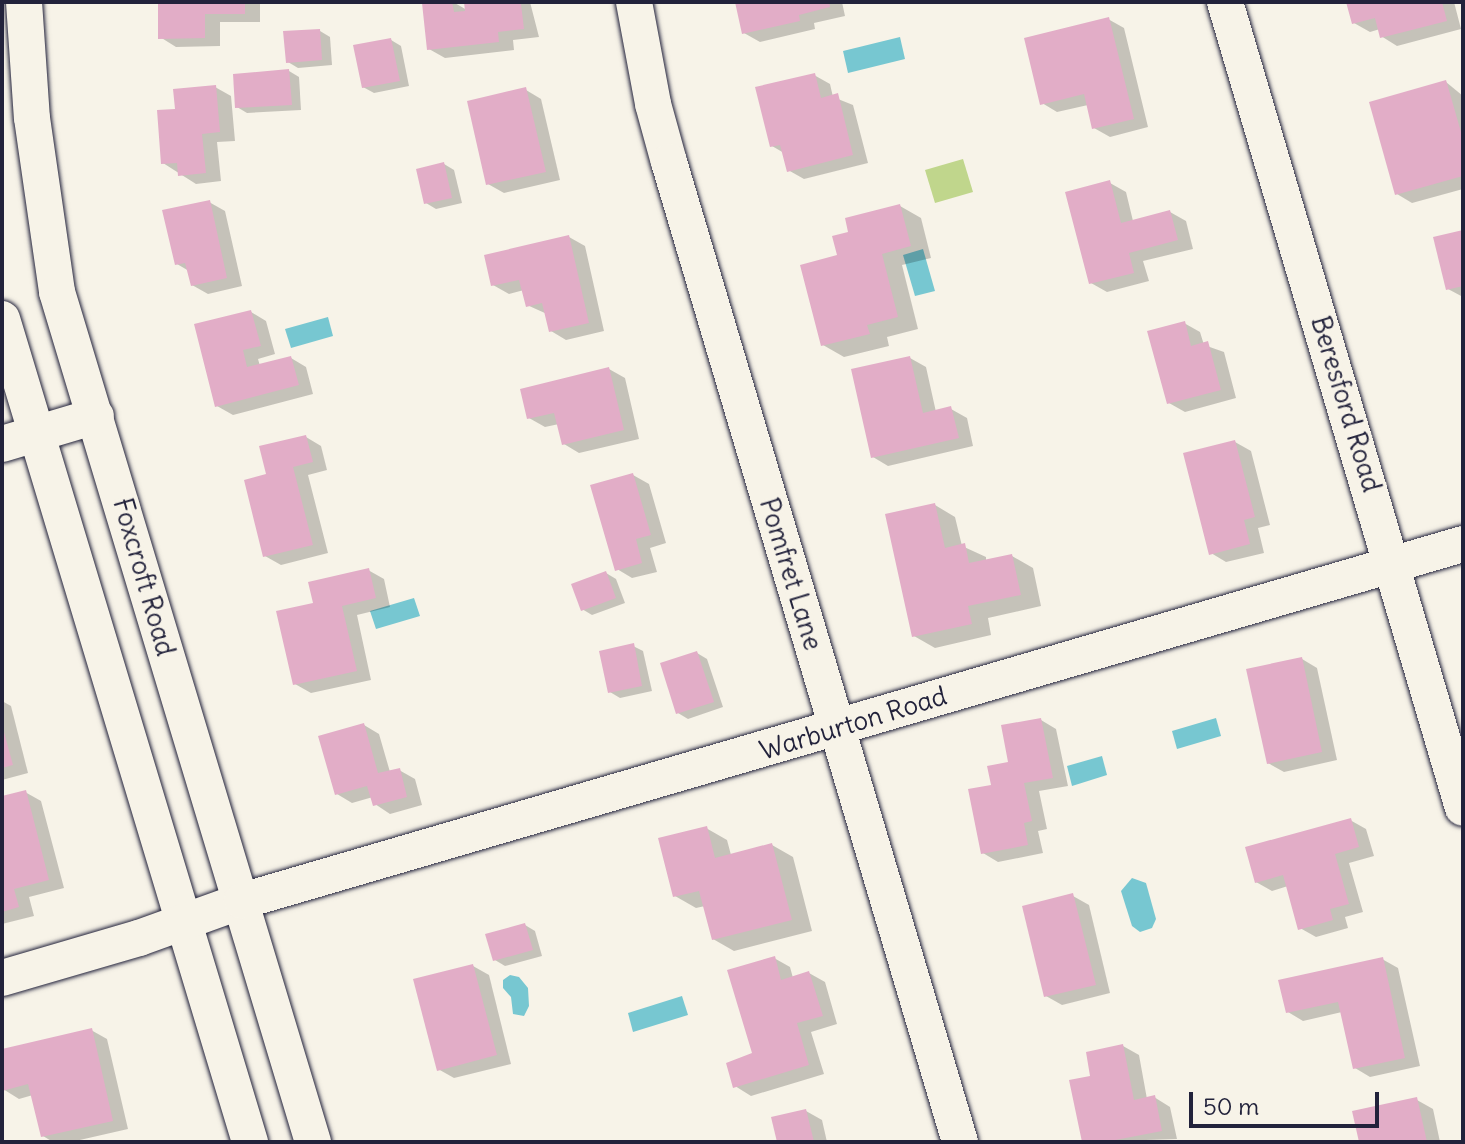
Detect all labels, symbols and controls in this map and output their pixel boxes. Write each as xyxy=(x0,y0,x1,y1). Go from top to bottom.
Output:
street label: Beresford Road xyxy=(1304,312,1388,496)
street label: Pomfret Lane xyxy=(753,494,829,654)
street label: Foxcroft Road xyxy=(107,495,181,659)
street label: Warburton Road xyxy=(756,680,950,766)
scale bar xyxy=(1193,1076,1383,1126)
text: 50 m xyxy=(1203,1091,1259,1121)

